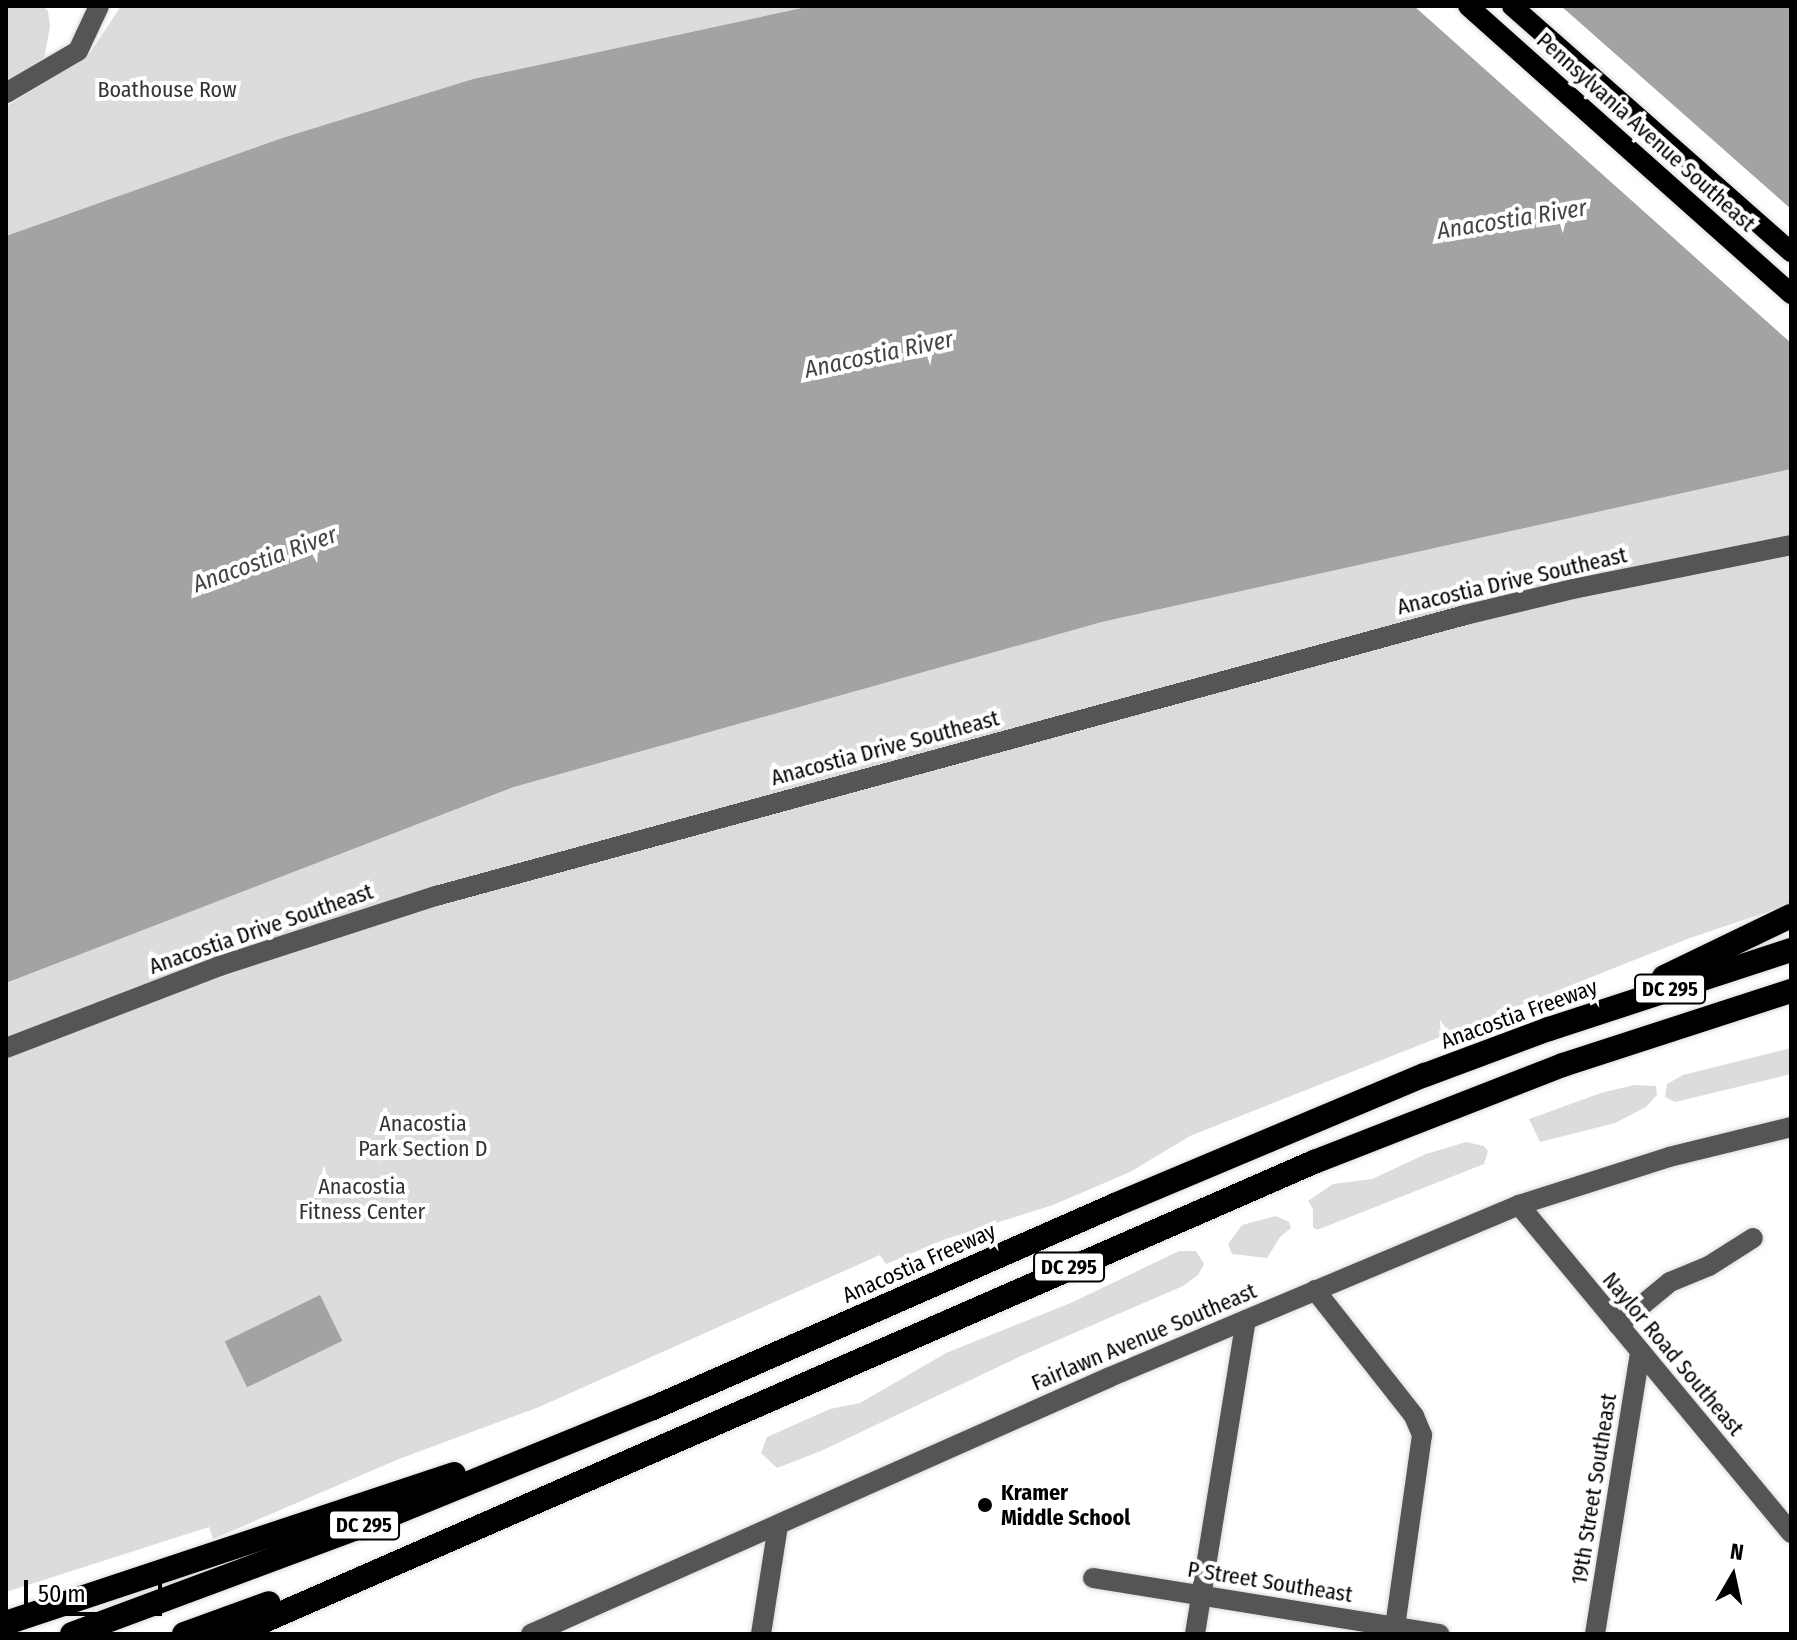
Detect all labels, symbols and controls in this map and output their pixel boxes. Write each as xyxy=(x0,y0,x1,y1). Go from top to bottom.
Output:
street label: Pennsylvania Avenue Southeast xyxy=(1531,27,1761,237)
park label: Boathouse Row xyxy=(97,77,237,103)
water label: Anacostia River xyxy=(1435,194,1589,246)
water label: Anacostia River xyxy=(802,325,956,385)
water label: Anacostia River xyxy=(189,521,341,599)
street label: Anacostia Drive Southeast xyxy=(1395,542,1629,620)
street label: Anacostia Drive Southeast xyxy=(768,705,1002,791)
street label: Anacostia Drive Southeast xyxy=(146,878,376,980)
street label: Anacostia Freeway xyxy=(1437,973,1601,1055)
road number: DC 295 xyxy=(1634,973,1706,1005)
park label: Anacostia Park Section D xyxy=(358,1110,488,1162)
park label: Anacostia Fitness Center xyxy=(299,1173,425,1224)
street label: Anacostia Freeway xyxy=(838,1217,1000,1309)
road number: DC 295 xyxy=(1033,1251,1105,1283)
street label: Naylor Road Southeast xyxy=(1597,1267,1749,1441)
street label: Fairlawn Avenue Southeast xyxy=(1028,1278,1260,1396)
street label: 19th Street Southeast xyxy=(1566,1392,1622,1586)
place label: Kramer Middle School xyxy=(1001,1479,1130,1530)
marker: Kramer Middle School xyxy=(976,1496,994,1514)
road number: DC 295 xyxy=(328,1509,400,1541)
north arrow xyxy=(1693,1536,1773,1616)
text: N xyxy=(1728,1537,1745,1566)
street label: P Street Southeast xyxy=(1186,1556,1354,1608)
scale bar xyxy=(28,1564,166,1614)
text: 50 m xyxy=(38,1580,86,1608)

